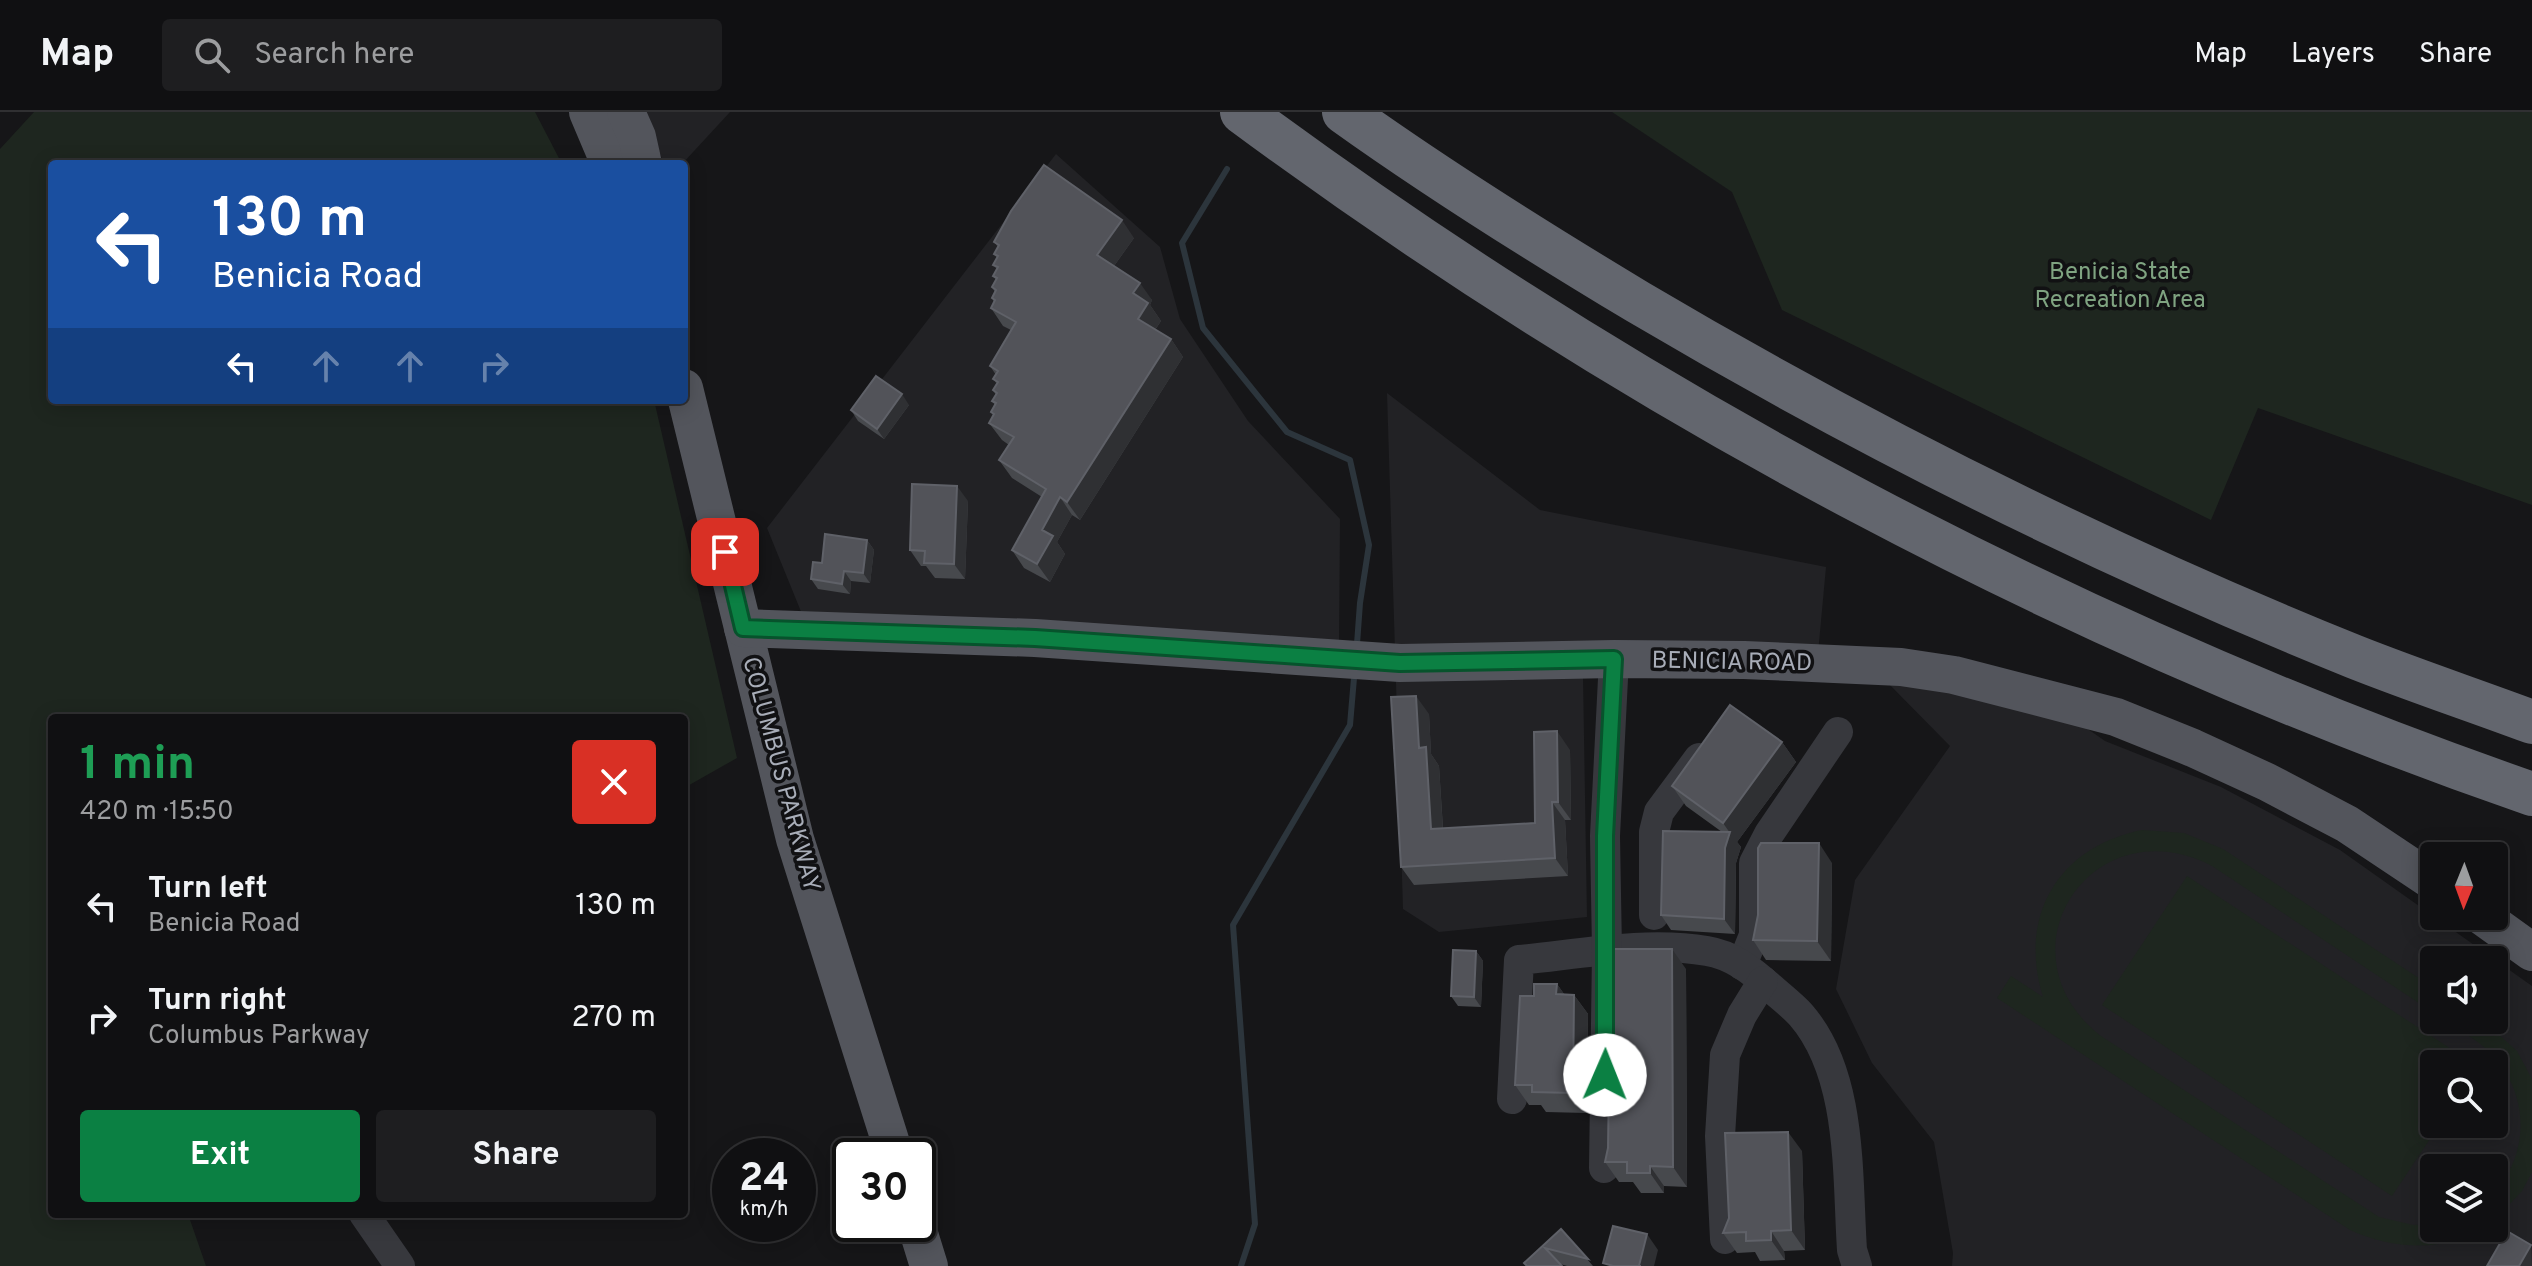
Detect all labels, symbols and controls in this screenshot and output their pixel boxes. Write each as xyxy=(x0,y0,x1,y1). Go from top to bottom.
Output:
search box xyxy=(162,19,722,91)
text: Map xyxy=(40,31,114,80)
icon: search xyxy=(190,33,234,77)
text: Search here xyxy=(254,37,414,74)
text: Map xyxy=(2194,37,2247,73)
text: Layers xyxy=(2291,37,2375,73)
text: Share xyxy=(2419,37,2492,73)
text: 130 m xyxy=(212,186,367,256)
icon: left xyxy=(80,192,184,296)
text: Benicia Road xyxy=(212,255,423,301)
park label: Benicia State Recreation Area xyxy=(2034,258,2206,316)
icon: left xyxy=(220,344,264,388)
icon: ahead xyxy=(304,344,348,388)
icon: ahead xyxy=(388,344,432,388)
icon: right xyxy=(472,344,516,388)
pin xyxy=(691,518,759,586)
icon: arrive xyxy=(703,530,747,574)
street label: BENICIA ROAD xyxy=(1651,647,1813,679)
street label: COLUMBUS PARKWAY xyxy=(734,654,826,895)
text: 1 min xyxy=(80,736,195,796)
button: close xyxy=(572,740,656,824)
text: 420 m · 15:50 xyxy=(80,796,234,829)
north arrow xyxy=(2420,842,2508,930)
map controls xyxy=(2420,842,2508,1242)
text: Turn left xyxy=(148,871,268,908)
icon: left xyxy=(80,884,124,928)
text: 130 m xyxy=(575,888,656,925)
text: Benicia Road xyxy=(148,908,300,941)
button: sound xyxy=(2420,946,2508,1034)
text: Turn right xyxy=(148,983,286,1020)
icon: right xyxy=(80,996,124,1040)
text: 270 m xyxy=(571,1000,656,1037)
text: Columbus Parkway xyxy=(148,1020,370,1053)
position arrow xyxy=(1563,1033,1647,1117)
button: search xyxy=(2420,1050,2508,1138)
button: Exit xyxy=(80,1110,360,1202)
button: Share xyxy=(376,1110,656,1202)
speed limit sign: 30 xyxy=(832,1138,936,1242)
button: layers xyxy=(2420,1154,2508,1242)
text: 24 xyxy=(739,1155,789,1205)
text: km/h xyxy=(740,1197,788,1223)

